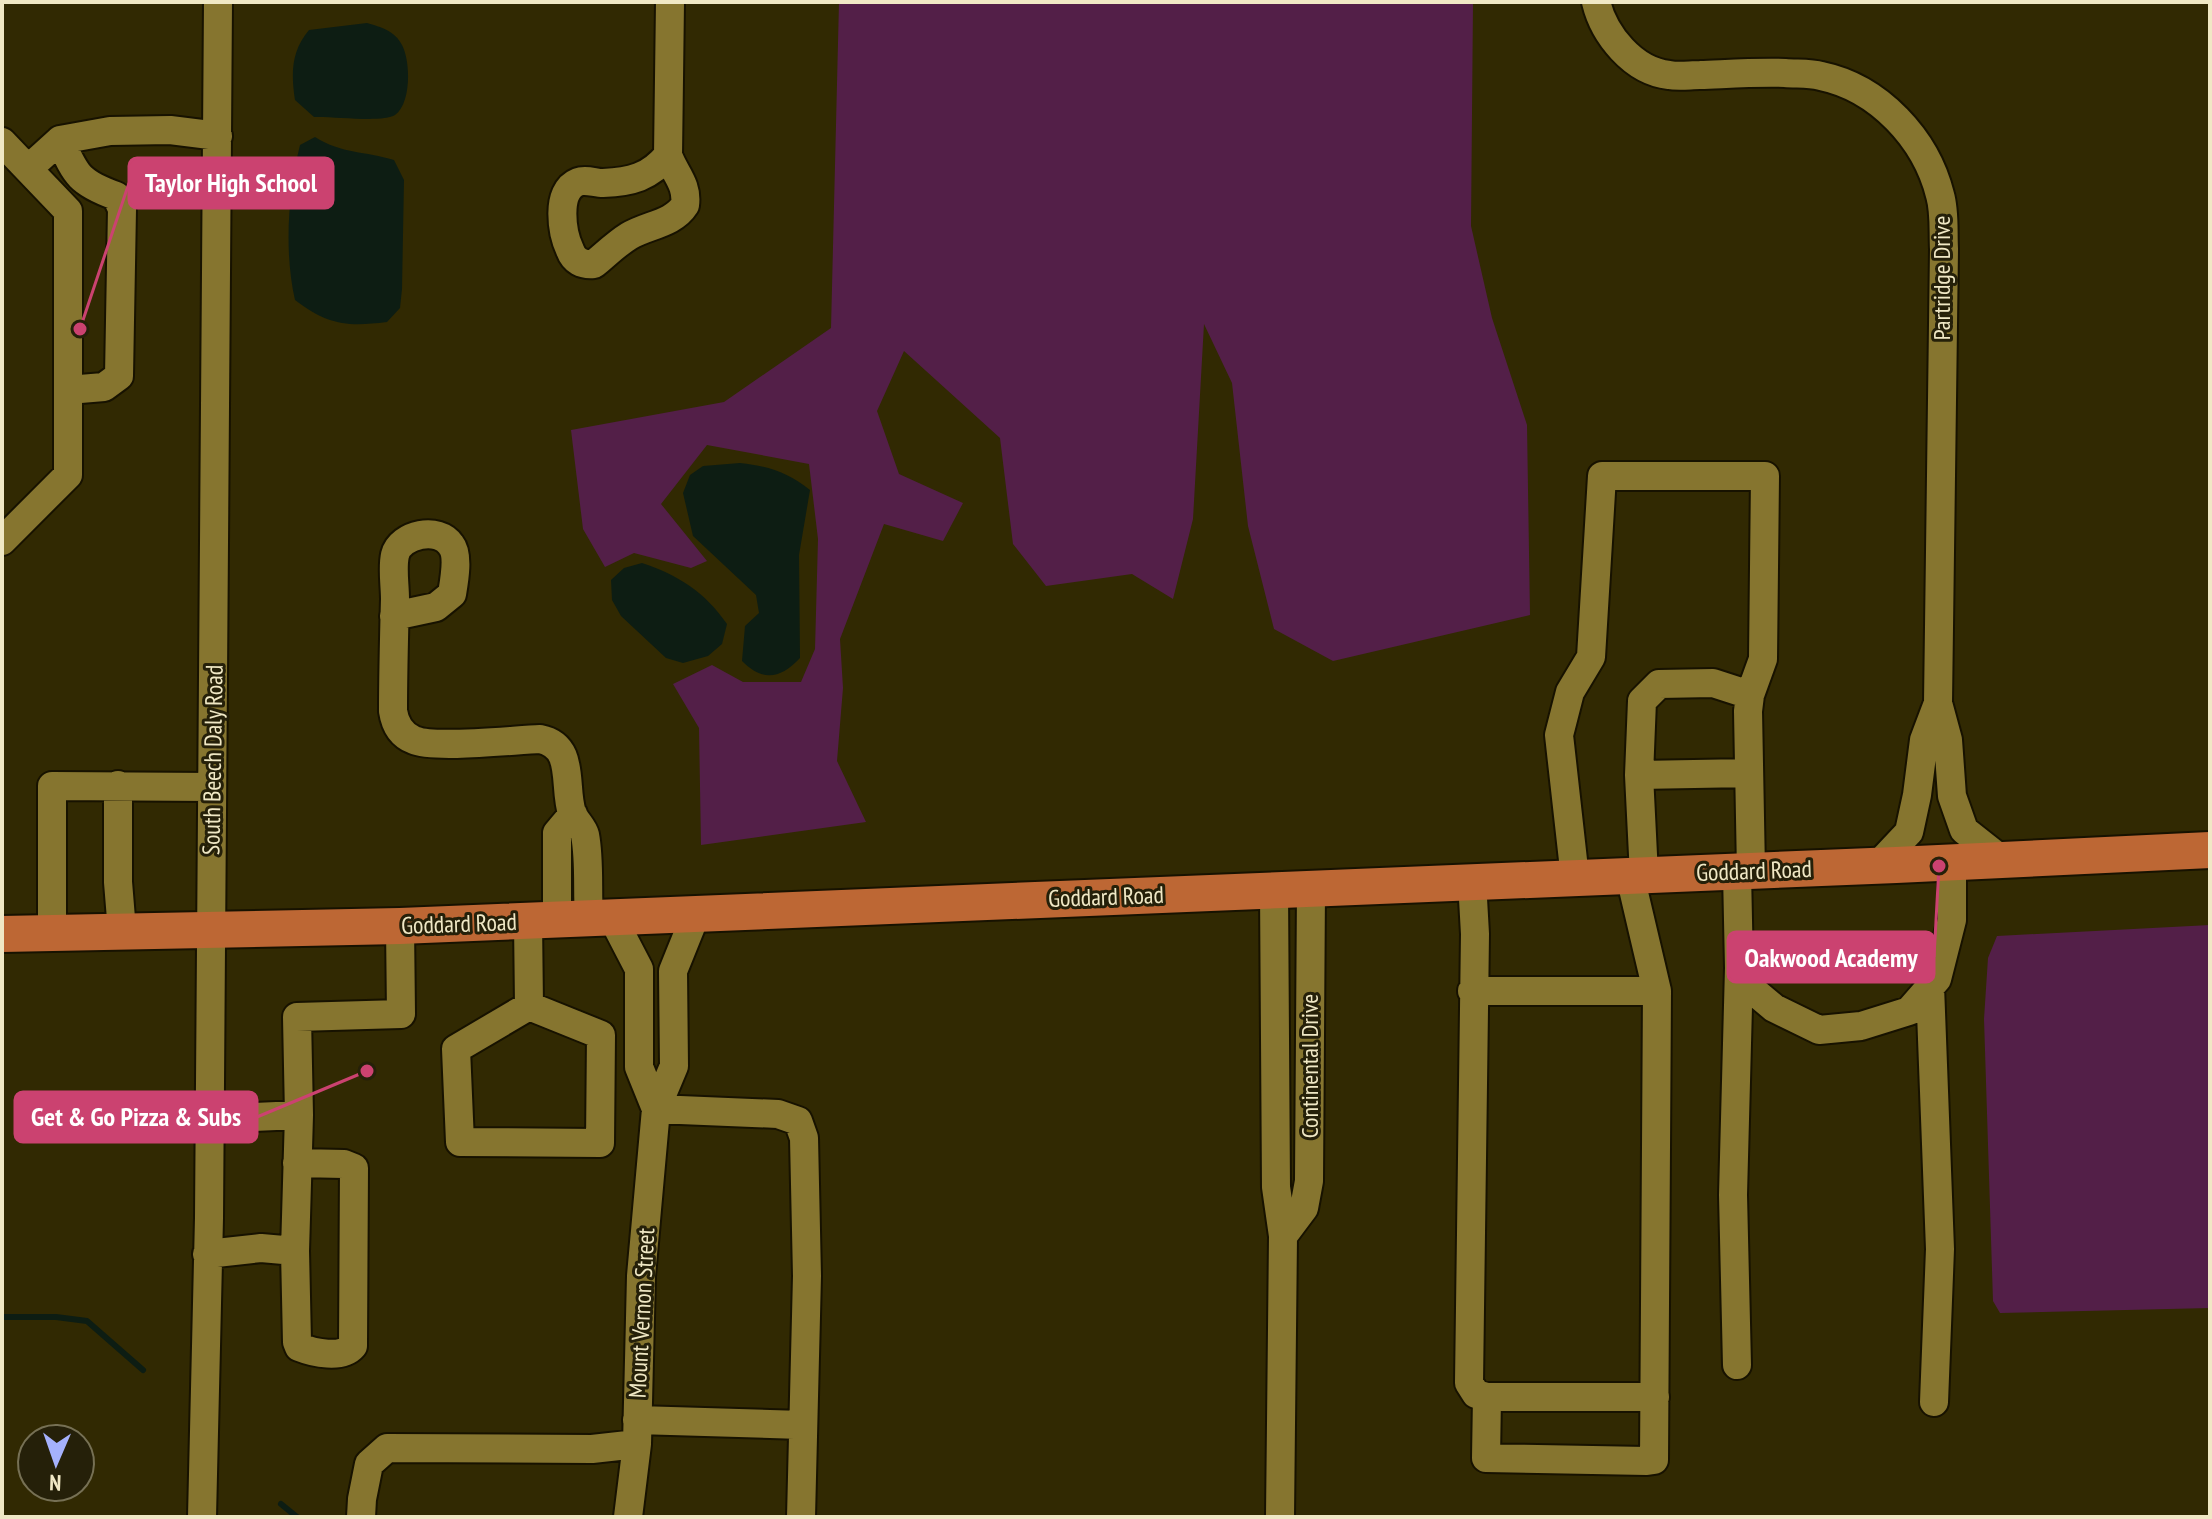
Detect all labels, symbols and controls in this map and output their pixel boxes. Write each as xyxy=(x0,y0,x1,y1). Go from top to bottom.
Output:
callout: Taylor High School xyxy=(129,158,333,208)
text: Taylor High School xyxy=(145,166,318,199)
street label: Partridge Drive xyxy=(1926,216,1957,340)
street label: South Beech Daly Road xyxy=(195,665,230,855)
street label: Goddard Road xyxy=(1696,853,1812,888)
street label: Goddard Road xyxy=(1048,879,1164,914)
street label: Goddard Road xyxy=(401,906,517,941)
callout: Oakwood Academy xyxy=(1728,932,1934,982)
text: Oakwood Academy xyxy=(1744,941,1918,974)
street label: Continental Drive xyxy=(1294,994,1325,1138)
callout: Get & Go Pizza & Subs xyxy=(15,1092,257,1142)
text: Get & Go Pizza & Subs xyxy=(31,1100,241,1133)
street label: Mount Vernon Street xyxy=(622,1227,661,1399)
north arrow xyxy=(16,1423,96,1503)
text: N xyxy=(49,1469,62,1497)

